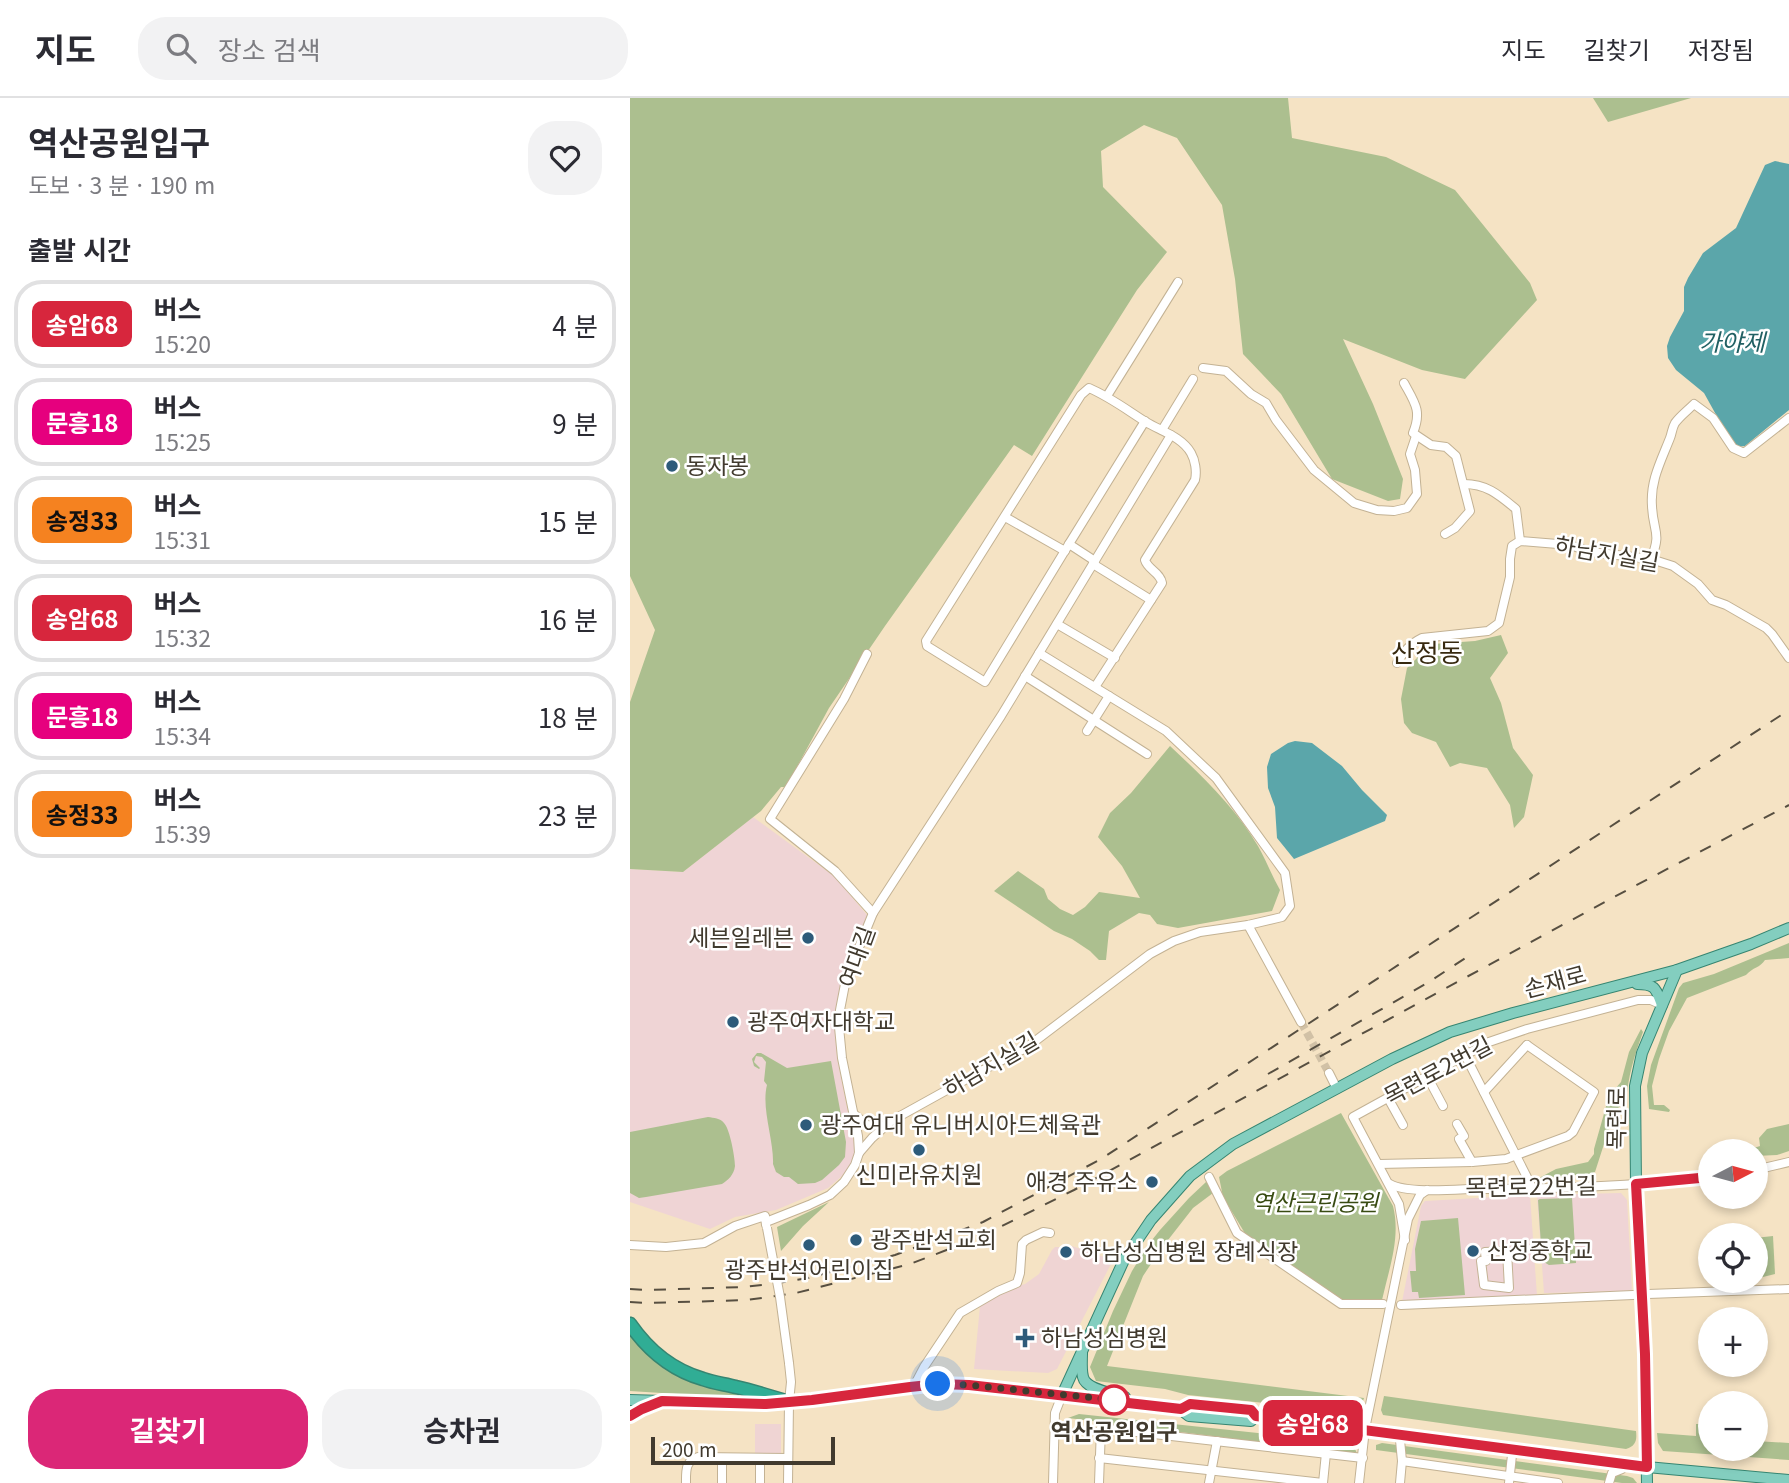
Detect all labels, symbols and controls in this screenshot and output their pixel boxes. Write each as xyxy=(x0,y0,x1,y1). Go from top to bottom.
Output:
search box xyxy=(138,17,628,80)
text: 지도 xyxy=(35,24,96,72)
icon: search xyxy=(162,29,200,67)
text: 장소 검색 xyxy=(218,30,321,67)
text: 지도 xyxy=(1501,31,1546,66)
text: 길찾기 xyxy=(1584,31,1650,66)
text: 저장됨 xyxy=(1688,31,1754,66)
text: 역산공원입구 xyxy=(28,117,210,165)
button: heart xyxy=(528,121,602,195)
text: 도보 · 3 분 · 190 m xyxy=(28,167,215,201)
text: 출발 시간 xyxy=(28,230,131,267)
text: 버스 xyxy=(153,289,201,326)
text: 송암68 xyxy=(46,306,118,341)
text: 4 분 xyxy=(552,306,598,343)
water label: 가야제 xyxy=(1699,323,1768,358)
text: 15:20 xyxy=(153,326,211,360)
text: 버스 xyxy=(153,387,201,424)
text: 문흥18 xyxy=(46,404,118,439)
text: 9 분 xyxy=(552,404,598,441)
text: 15:25 xyxy=(153,424,211,458)
place label: 동자봉 xyxy=(686,447,749,481)
marker: 동자봉 xyxy=(664,458,680,474)
text: 버스 xyxy=(153,485,201,522)
text: 송정33 xyxy=(46,502,118,537)
text: 15 분 xyxy=(538,502,598,539)
text: 15:31 xyxy=(153,522,211,556)
street label: 하남지실길 xyxy=(1552,526,1662,578)
text: 버스 xyxy=(153,583,201,620)
text: 송암68 xyxy=(46,600,118,635)
text: 16 분 xyxy=(538,600,598,637)
text: 15:32 xyxy=(153,620,211,654)
district label: 산정동 xyxy=(1391,632,1463,669)
text: 버스 xyxy=(153,681,201,718)
text: 문흥18 xyxy=(46,698,118,733)
text: 18 분 xyxy=(538,698,598,735)
text: 15:34 xyxy=(153,718,211,752)
text: 버스 xyxy=(153,779,201,816)
text: 송정33 xyxy=(46,796,118,831)
text: 23 분 xyxy=(538,796,598,833)
text: 15:39 xyxy=(153,816,211,850)
place label: 세븐일레븐 xyxy=(688,919,794,953)
street label: 여대길 xyxy=(828,921,882,992)
marker: 세븐일레븐 xyxy=(800,930,816,946)
street label: 손재로 xyxy=(1519,955,1590,1005)
place label: 광주여자대학교 xyxy=(747,1003,895,1037)
marker: 광주여자대학교 xyxy=(725,1014,741,1030)
street label: 하남지실길 xyxy=(936,1022,1044,1104)
street label: 목련로2번길 xyxy=(1377,1026,1497,1112)
street label: 목련로 xyxy=(1597,1086,1633,1150)
place label: 광주여대 유니버시아드체육관 xyxy=(820,1106,1102,1140)
marker: 광주여대 유니버시아드체육관 xyxy=(798,1117,814,1133)
north arrow xyxy=(1698,1139,1768,1209)
map controls xyxy=(1698,1139,1768,1461)
marker: 신미라유치원 xyxy=(911,1142,927,1158)
place label: 신미라유치원 xyxy=(856,1156,982,1190)
place label: 애경 주유소 xyxy=(1026,1163,1138,1197)
street label: 목련로22번길 xyxy=(1465,1167,1597,1203)
marker: 애경 주유소 xyxy=(1144,1174,1160,1190)
park label: 역산근린공원 xyxy=(1252,1184,1380,1218)
place label: 광주반석교회 xyxy=(870,1221,997,1255)
button: locate xyxy=(1698,1223,1768,1293)
marker: 광주반석교회 xyxy=(848,1232,864,1248)
place label: 산정중학교 xyxy=(1487,1232,1593,1266)
place label: 하남성심병원 장례식장 xyxy=(1080,1233,1298,1267)
marker: 광주반석어린이집 xyxy=(801,1237,817,1253)
marker: 산정중학교 xyxy=(1465,1243,1481,1259)
marker: 하남성심병원 장례식장 xyxy=(1058,1244,1074,1260)
place label: 광주반석어린이집 xyxy=(724,1251,894,1285)
button: + xyxy=(1698,1307,1768,1377)
place label: 하남성심병원 xyxy=(1041,1319,1168,1353)
marker: 하남성심병원 xyxy=(1015,1328,1035,1348)
your location xyxy=(920,1366,955,1401)
marker: 역산공원입구 xyxy=(1099,1385,1129,1415)
button: 길찾기 xyxy=(28,1389,308,1469)
button: 승차권 xyxy=(322,1389,602,1469)
button: − xyxy=(1698,1391,1768,1461)
line badge: 송암68 xyxy=(1264,1400,1362,1446)
text: 송암68 xyxy=(1277,1405,1349,1440)
place label: 역산공원입구 xyxy=(1051,1413,1177,1447)
scale bar xyxy=(651,1434,835,1466)
text: 200 m xyxy=(662,1435,717,1462)

